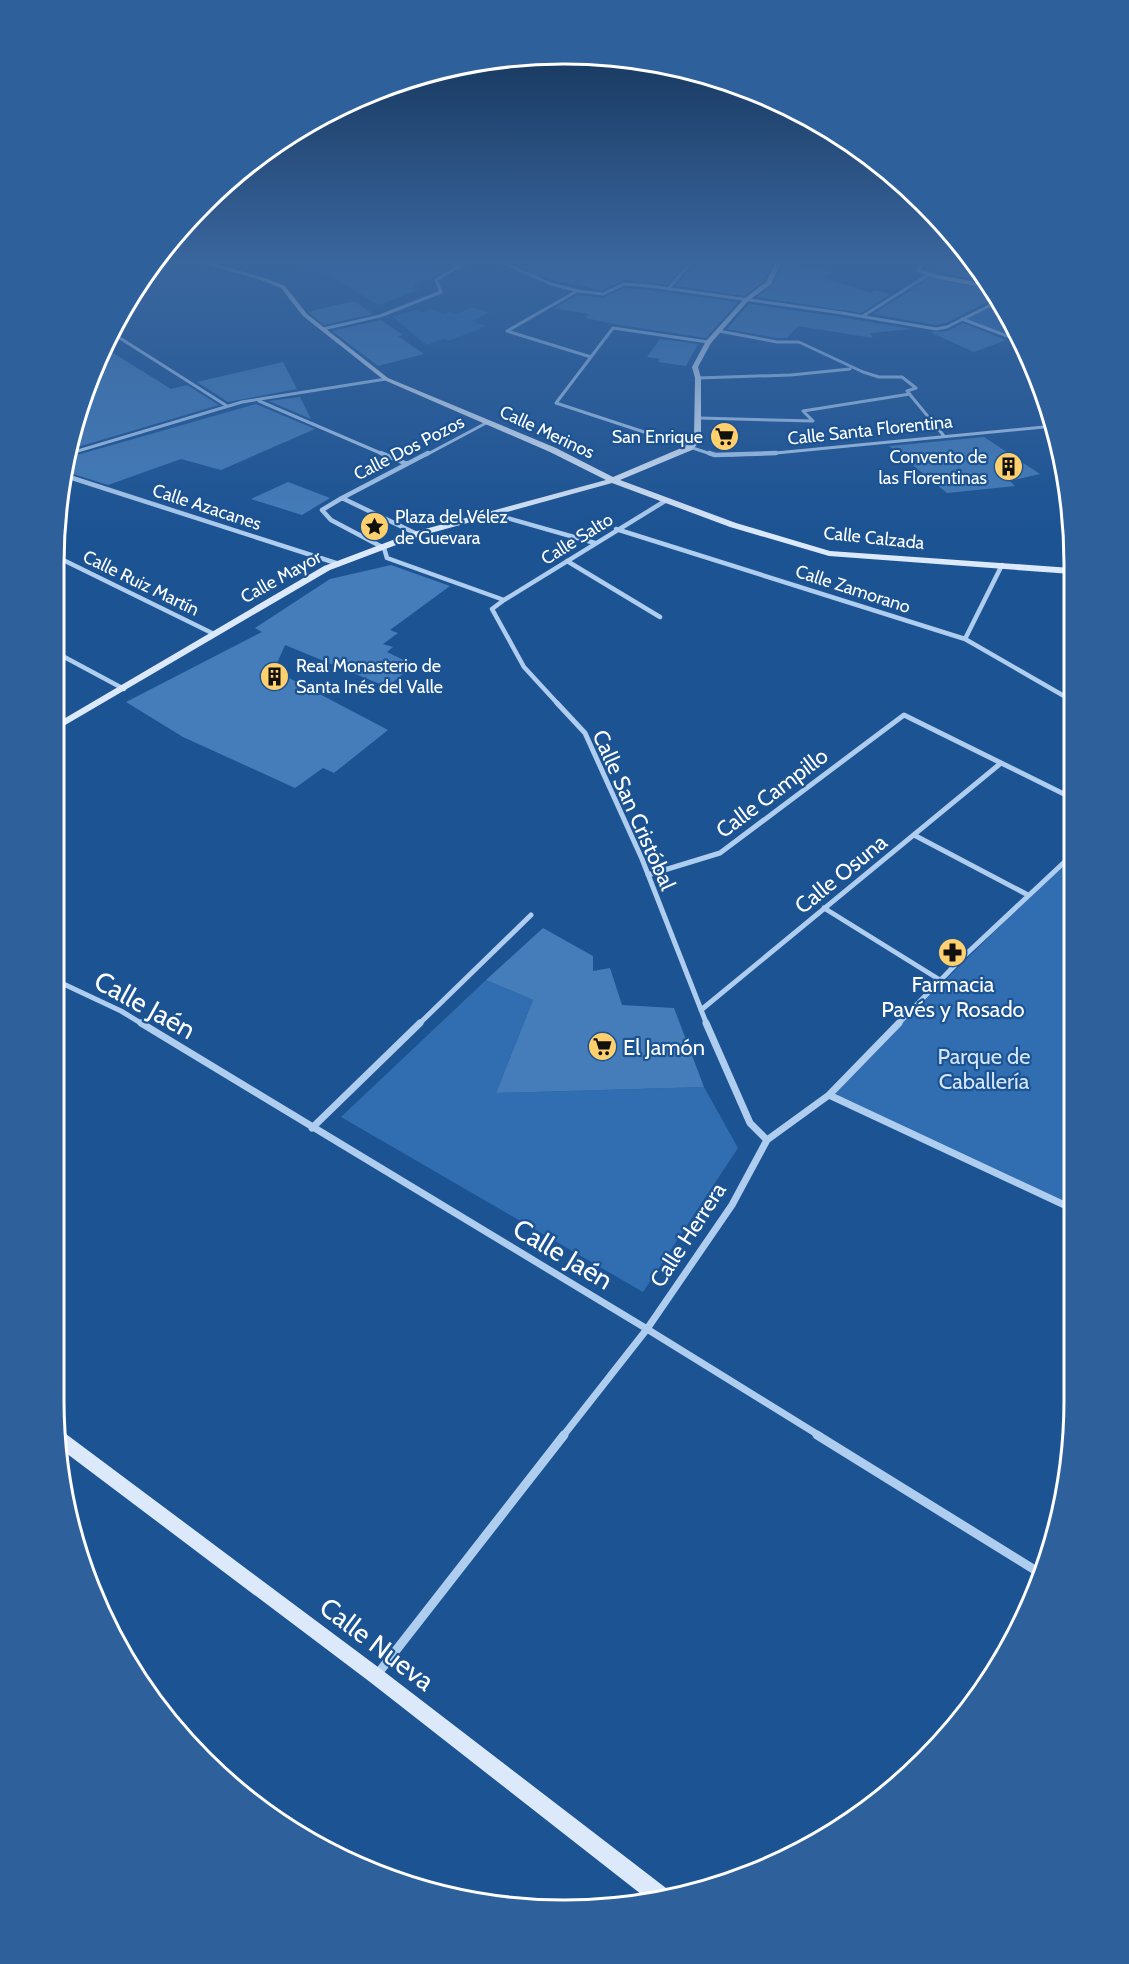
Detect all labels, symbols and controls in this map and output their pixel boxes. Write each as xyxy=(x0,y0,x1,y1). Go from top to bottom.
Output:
street label: Calle Merinos xyxy=(496,400,598,464)
street label: Calle Santa Florentina xyxy=(786,410,954,450)
street label: Calle Dos Pozos xyxy=(350,411,468,485)
supermarket icon: San Enrique xyxy=(708,421,740,453)
place label: San Enrique xyxy=(612,426,703,448)
place label: Convento de las Florentinas xyxy=(879,446,987,489)
building icon: Convento de las Florentinas xyxy=(992,451,1024,483)
street label: Calle Azacanes xyxy=(150,479,264,535)
place label: Plaza del Vélez de Guevara xyxy=(395,506,508,549)
street label: Calle Salto xyxy=(537,508,617,570)
place icon: Plaza del Vélez de Guevara xyxy=(358,511,390,543)
street label: Calle Calzada xyxy=(823,522,926,554)
street label: Calle Ruiz Martín xyxy=(79,545,203,621)
street label: Calle Mayor xyxy=(237,546,325,608)
street label: Calle Zamorano xyxy=(793,560,913,618)
place label: Real Monasterio de Santa Inés del Valle xyxy=(296,655,443,698)
building icon: Real Monasterio de Santa Inés del Valle xyxy=(259,660,291,692)
street label: Calle San Cristóbal xyxy=(587,726,682,895)
street label: Calle Campillo xyxy=(711,742,833,844)
street label: Calle Osuna xyxy=(789,828,893,919)
pharmacy icon: Farmacia Pavés y Rosado xyxy=(937,936,969,968)
street label: Calle Jaén xyxy=(89,964,201,1046)
place label: Farmacia Pavés y Rosado xyxy=(881,971,1025,1023)
supermarket icon: El Jamón xyxy=(586,1031,618,1063)
place label: El Jamón xyxy=(623,1034,705,1061)
park label: Parque de Caballería xyxy=(938,1043,1030,1095)
street label: Calle Herrera xyxy=(644,1177,732,1292)
street label: Calle Jaén xyxy=(507,1211,619,1297)
street label: Calle Nueva xyxy=(313,1590,441,1698)

